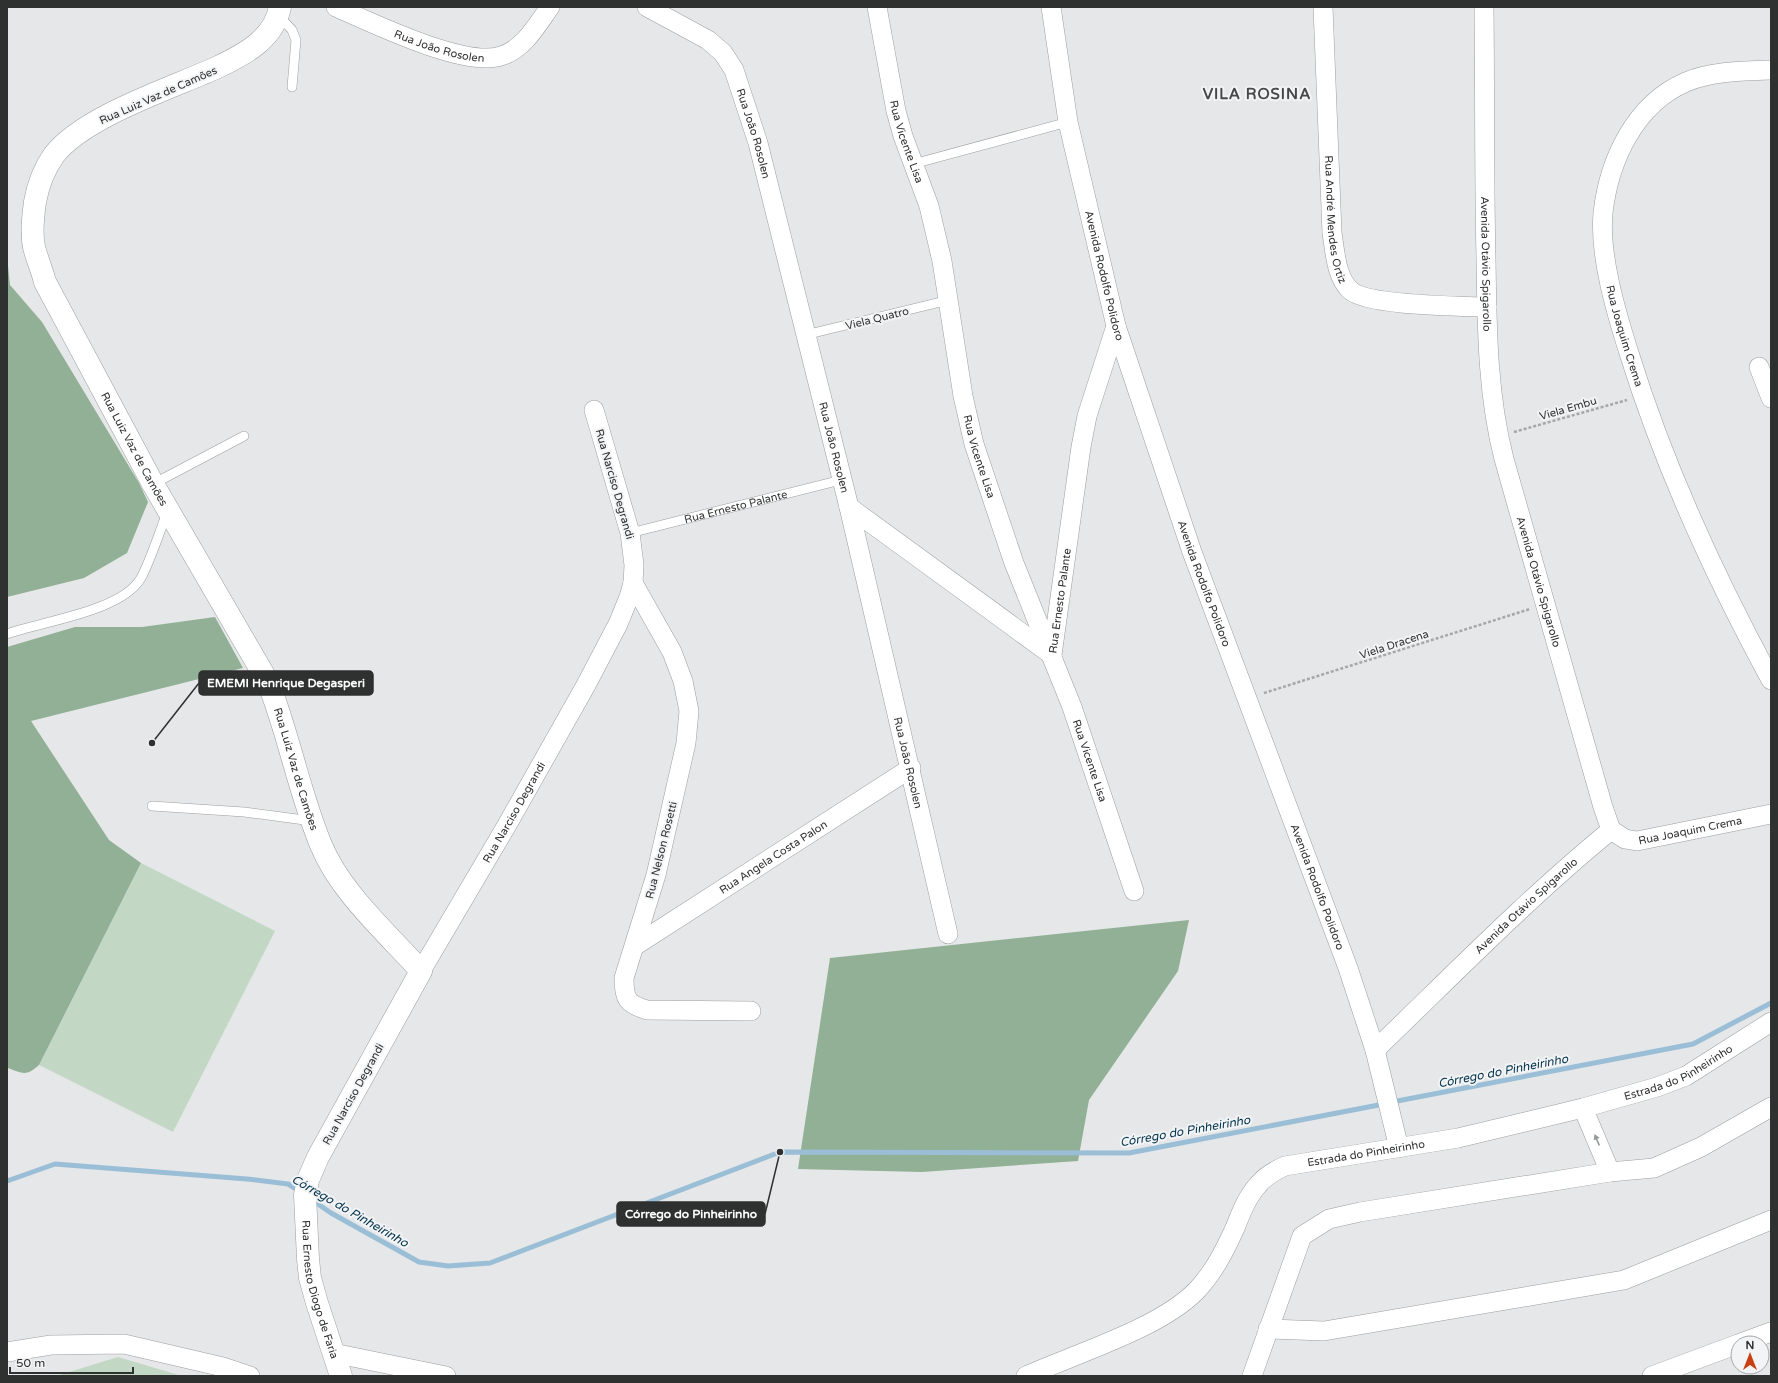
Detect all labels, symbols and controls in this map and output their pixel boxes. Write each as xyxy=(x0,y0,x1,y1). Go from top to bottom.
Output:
street label: Rua João Rosolen xyxy=(392,27,485,65)
street label: Rua Luiz Vaz de Camões xyxy=(97,64,219,127)
district label: VILA ROSINA xyxy=(1203,85,1311,103)
street label: Rua João Rosolen xyxy=(734,87,773,180)
street label: Rua Vicente Lisa xyxy=(887,99,926,185)
street label: Rua André Mendes Ortiz xyxy=(1322,155,1350,286)
street label: Avenida Otávio Spigarollo xyxy=(1478,196,1494,332)
street label: Avenida Rodolfo Polidoro xyxy=(1082,209,1127,343)
street label: Rua Joaquim Crema xyxy=(1603,284,1645,388)
street label: Viela Quatro xyxy=(844,304,910,333)
street label: Rua Luiz Vaz de Camões xyxy=(98,390,170,508)
street label: Viela Embu xyxy=(1538,394,1598,423)
street label: Rua João Rosolen xyxy=(816,401,851,494)
street label: Rua Vicente Lisa xyxy=(960,414,998,500)
street label: Rua Narciso Degrandi xyxy=(593,428,636,541)
street label: Rua Ernesto Palante xyxy=(683,488,789,526)
street label: Avenida Otávio Spigarollo xyxy=(1514,515,1563,649)
street label: Avenida Rodolfo Polidoro xyxy=(1175,519,1233,649)
street label: Rua Ernesto Palante xyxy=(1046,548,1074,654)
street label: Viela Dracena xyxy=(1358,627,1430,662)
callout: EMEMI Henrique Degasperi xyxy=(199,671,373,695)
text: EMEMI Henrique Degasperi xyxy=(207,676,365,691)
street label: Rua Luiz Vaz de Camões xyxy=(271,706,321,832)
street label: Rua João Rosolen xyxy=(891,716,925,810)
street label: Rua Vicente Lisa xyxy=(1070,718,1110,804)
street label: Rua Narciso Degrandi xyxy=(480,760,548,865)
street label: Rua Nelson Rosetti xyxy=(643,800,680,900)
street label: Rua Joaquim Crema xyxy=(1637,814,1743,848)
street label: Rua Angela Costa Palon xyxy=(717,818,830,897)
street label: Avenida Rodolfo Polidoro xyxy=(1288,822,1347,952)
street label: Avenida Otávio Spigarollo xyxy=(1472,855,1581,957)
street label: Rua Narciso Degrandi xyxy=(320,1041,387,1147)
street label: Estrada do Pinheirinho xyxy=(1623,1042,1735,1103)
water label: Córrego do Pinheirinho xyxy=(1437,1051,1570,1090)
water label: Córrego do Pinheirinho xyxy=(1119,1113,1252,1149)
one-way arrow xyxy=(1593,1134,1599,1146)
street label: Estrada do Pinheirinho xyxy=(1306,1137,1426,1169)
water label: Córrego do Pinheirinho xyxy=(289,1172,411,1250)
callout: Córrego do Pinheirinho xyxy=(617,1202,765,1226)
text: Córrego do Pinheirinho xyxy=(625,1207,757,1222)
street label: Rua Ernesto Diogo de Faria xyxy=(299,1220,341,1360)
north arrow xyxy=(1730,1335,1770,1375)
text: N xyxy=(1746,1339,1754,1352)
scale bar xyxy=(10,1349,133,1375)
text: 50 m xyxy=(16,1356,45,1370)

